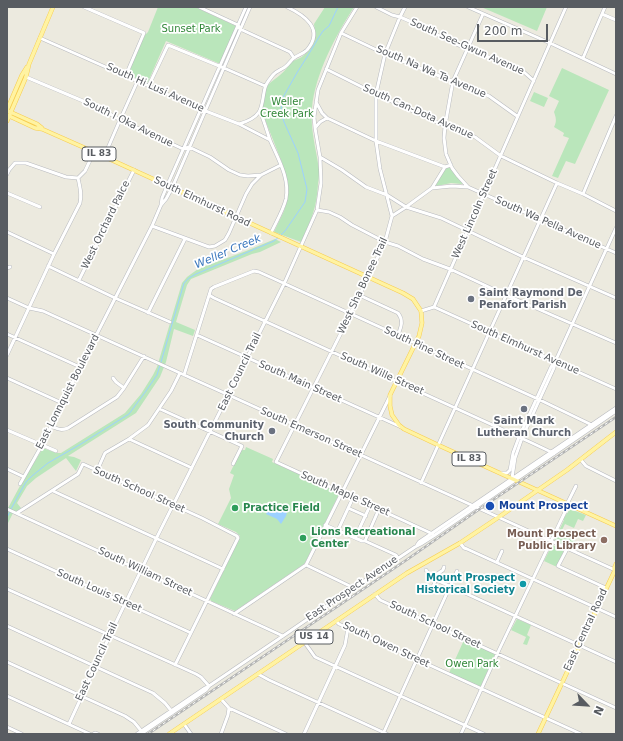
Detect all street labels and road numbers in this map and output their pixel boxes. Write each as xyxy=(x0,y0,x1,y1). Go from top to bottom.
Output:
street label: South See-Gwun Avenue xyxy=(408,16,526,78)
street label: South Na Wa Ta Avenue xyxy=(374,43,488,101)
street label: South Hi Lusi Avenue xyxy=(104,61,206,115)
street label: South Can-Dota Avenue xyxy=(361,82,475,142)
street label: South I Oka Avenue xyxy=(81,96,175,150)
road number: IL 83 xyxy=(82,147,116,161)
street label: West Lincoln Street xyxy=(450,167,500,261)
street label: South Elmhurst Road xyxy=(152,174,252,230)
street label: West Orchard Palce xyxy=(79,179,133,271)
street label: South Wa Pella Avenue xyxy=(493,194,603,252)
street label: West Sha Bonee Trail xyxy=(335,236,391,336)
street label: South Elmhurst Avenue xyxy=(469,319,581,377)
street label: South Pine Street xyxy=(382,324,466,372)
street label: East Council Trail xyxy=(216,331,264,413)
street label: East Lonnquist Boulevard xyxy=(34,333,102,451)
street label: South Wille Street xyxy=(338,350,426,398)
street label: South Main Street xyxy=(257,358,343,406)
street label: South Emerson Street xyxy=(258,405,364,461)
road number: IL 83 xyxy=(452,452,486,466)
street label: South School Street xyxy=(91,464,187,516)
street label: South Maple Street xyxy=(299,469,391,519)
street label: South William Street xyxy=(96,545,194,599)
street label: East Prospect Avenue xyxy=(304,554,400,624)
street label: South Louis Street xyxy=(55,567,143,615)
street label: East Central Road xyxy=(562,587,610,673)
street label: South School Street xyxy=(388,599,482,651)
street label: South Owen Street xyxy=(341,620,431,670)
street label: East Council Trail xyxy=(74,621,120,703)
road number: US 14 xyxy=(295,630,333,644)

